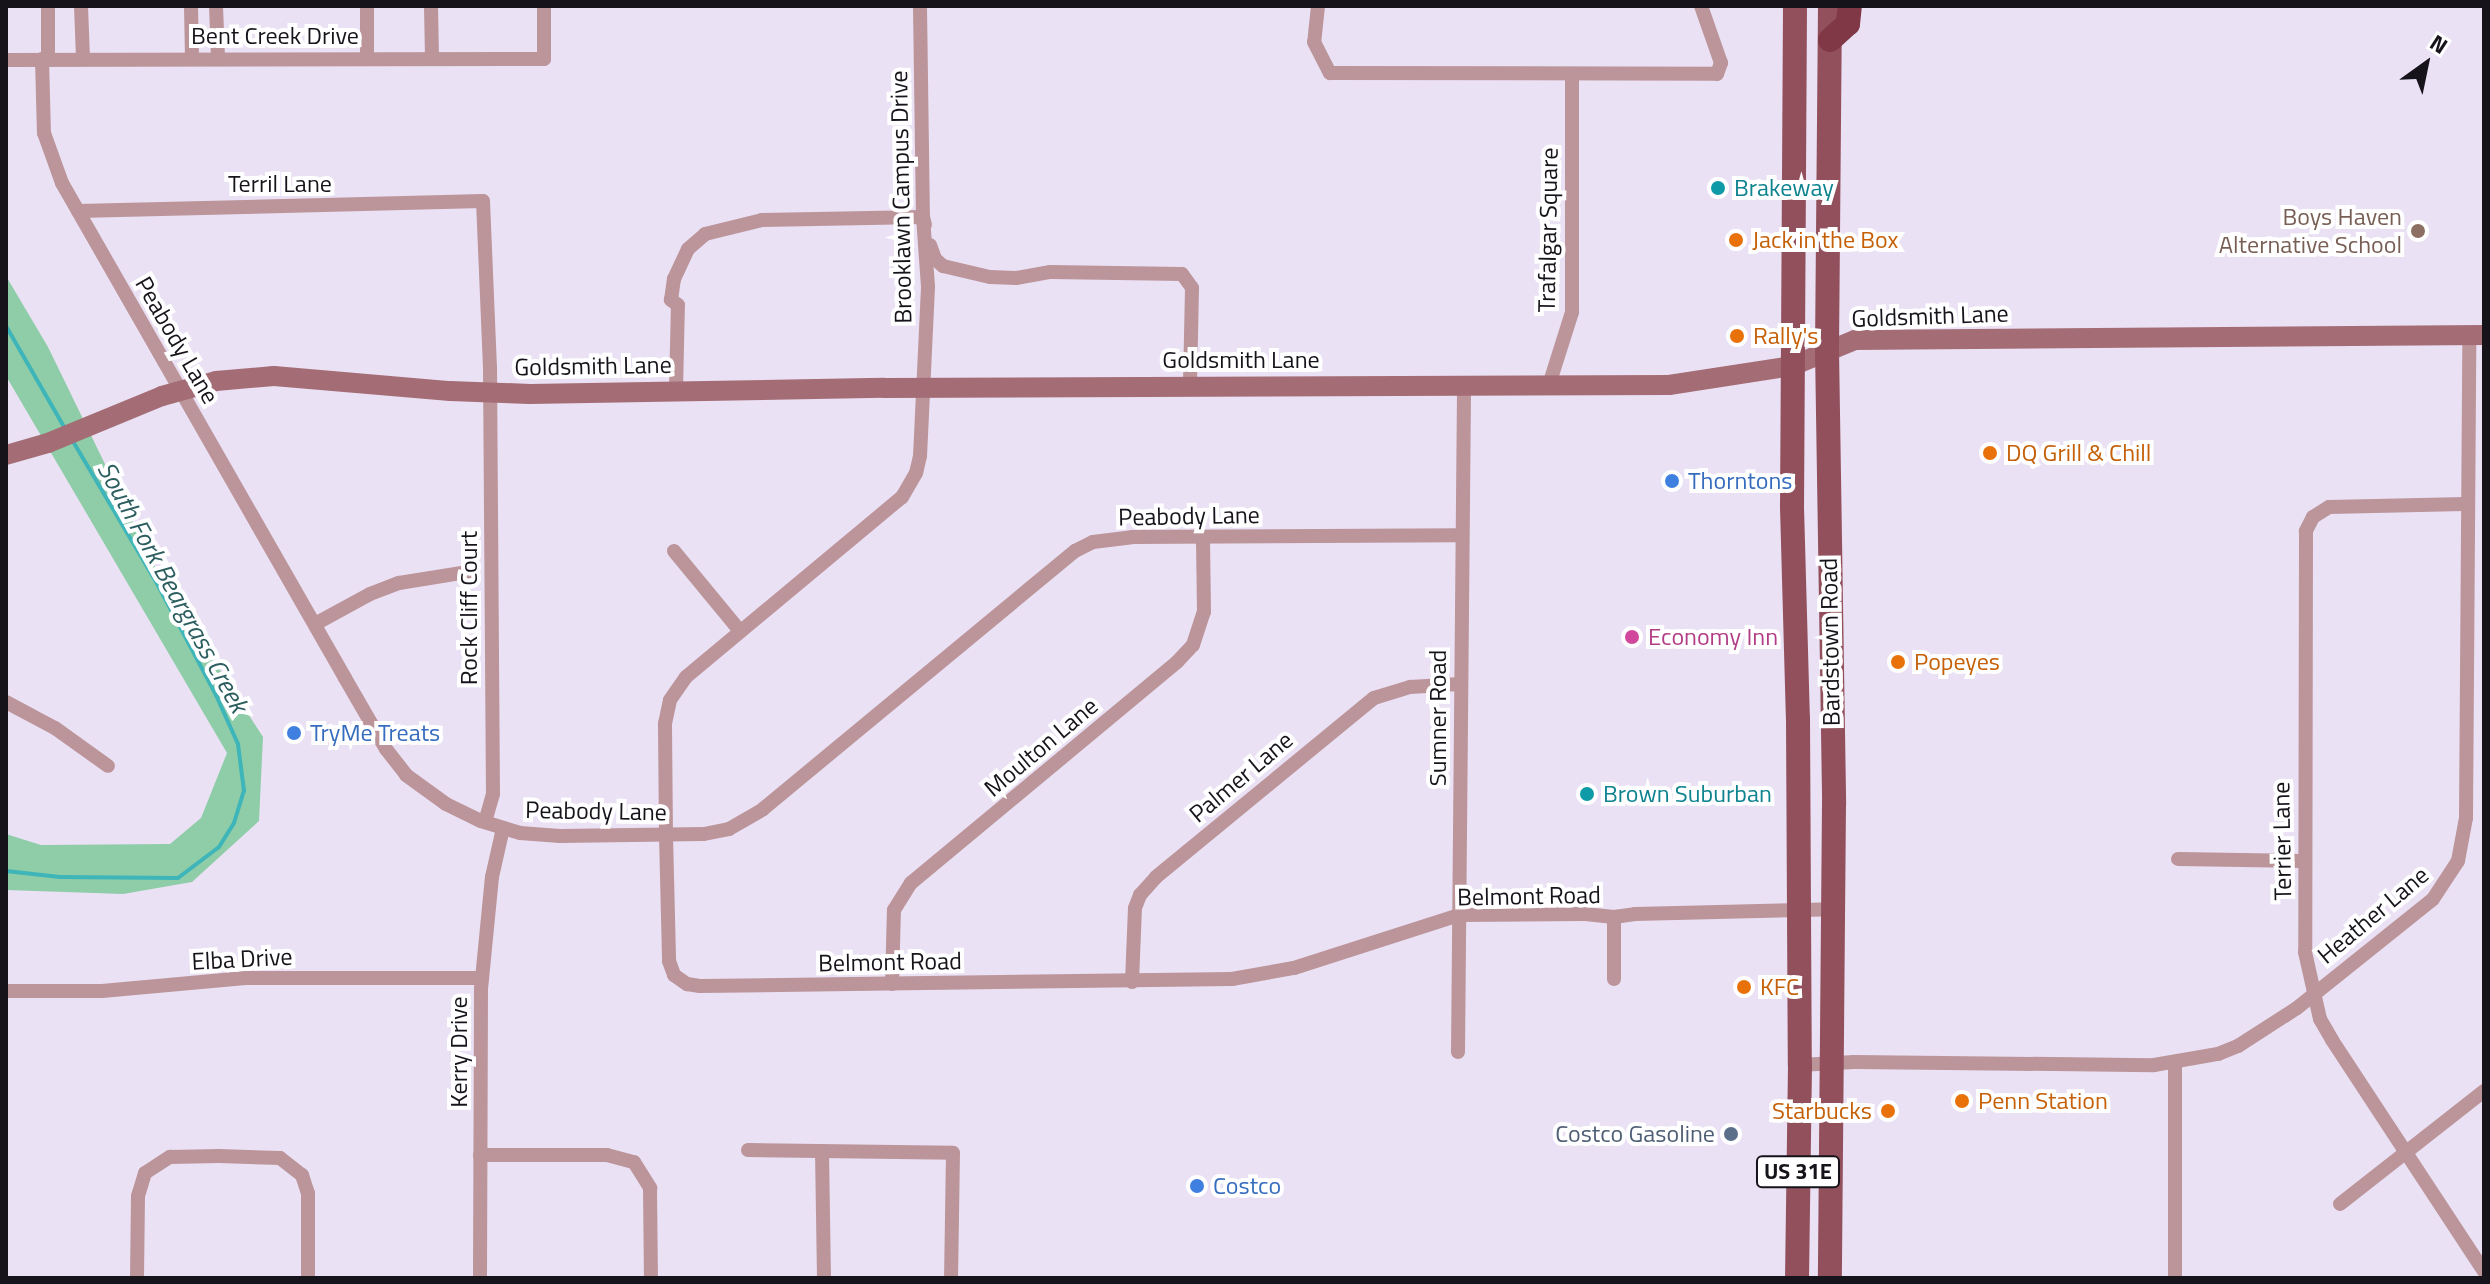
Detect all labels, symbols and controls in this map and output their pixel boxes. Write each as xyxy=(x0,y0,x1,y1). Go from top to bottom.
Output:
street label: Bent Creek Drive xyxy=(191,22,359,50)
north arrow xyxy=(2386,24,2466,104)
text: N xyxy=(2423,25,2455,62)
street label: Brooklawn Campus Drive xyxy=(884,70,918,324)
street label: Trafalgar Square xyxy=(1532,147,1564,313)
street label: Terril Lane xyxy=(228,170,332,198)
place label: Brakeway xyxy=(1734,174,1834,202)
marker: Brakeway xyxy=(1709,179,1727,197)
place label: Boys Haven Alternative School xyxy=(2219,203,2402,259)
marker: Boys Haven Alternative School xyxy=(2409,222,2427,240)
place label: Jack in the Box xyxy=(1752,226,1898,254)
marker: Jack in the Box xyxy=(1727,231,1745,249)
street label: Peabody Lane xyxy=(129,271,225,409)
street label: Goldsmith Lane xyxy=(1851,299,2009,333)
place label: Rally's xyxy=(1753,322,1819,350)
marker: Rally's xyxy=(1728,327,1746,345)
street label: Goldsmith Lane xyxy=(1162,346,1320,374)
street label: Goldsmith Lane xyxy=(514,350,672,382)
place label: DQ Grill & Chill xyxy=(2006,439,2151,467)
marker: DQ Grill & Chill xyxy=(1981,444,1999,462)
water label: South Fork Beargrass Creek xyxy=(91,456,255,718)
place label: Thorntons xyxy=(1688,467,1792,495)
marker: Thorntons xyxy=(1663,472,1681,490)
street label: Peabody Lane xyxy=(1118,500,1260,532)
street label: Rock Cliff Court xyxy=(455,531,483,685)
street label: Bardstown Road xyxy=(1814,558,1846,726)
place label: Economy Inn xyxy=(1648,623,1778,651)
marker: Economy Inn xyxy=(1623,628,1641,646)
place label: Popeyes xyxy=(1914,648,2000,676)
street label: Sumner Road xyxy=(1424,650,1452,786)
marker: Popeyes xyxy=(1889,653,1907,671)
street label: Moulton Lane xyxy=(979,691,1103,803)
place label: TryMe Treats xyxy=(310,719,440,747)
marker: TryMe Treats xyxy=(285,724,303,742)
street label: Palmer Lane xyxy=(1183,725,1299,829)
place label: Brown Suburban xyxy=(1603,780,1772,808)
street label: Terrier Lane xyxy=(2267,781,2297,901)
marker: Brown Suburban xyxy=(1578,785,1596,803)
street label: Peabody Lane xyxy=(525,795,667,827)
street label: Heather Lane xyxy=(2312,860,2434,970)
street label: Belmont Road xyxy=(1457,880,1601,912)
street label: Elba Drive xyxy=(191,942,293,976)
street label: Belmont Road xyxy=(818,946,962,978)
place label: KFC xyxy=(1760,973,1799,1001)
marker: KFC xyxy=(1735,978,1753,996)
street label: Kerry Drive xyxy=(445,996,473,1108)
place label: Penn Station xyxy=(1978,1087,2108,1115)
marker: Penn Station xyxy=(1953,1092,1971,1110)
place label: Starbucks xyxy=(1772,1097,1872,1125)
marker: Starbucks xyxy=(1879,1102,1897,1120)
place label: Costco Gasoline xyxy=(1555,1120,1715,1148)
marker: Costco Gasoline xyxy=(1722,1125,1740,1143)
road number: US 31E xyxy=(1754,1154,1842,1190)
place label: Costco xyxy=(1213,1172,1281,1200)
marker: Costco xyxy=(1188,1177,1206,1195)

